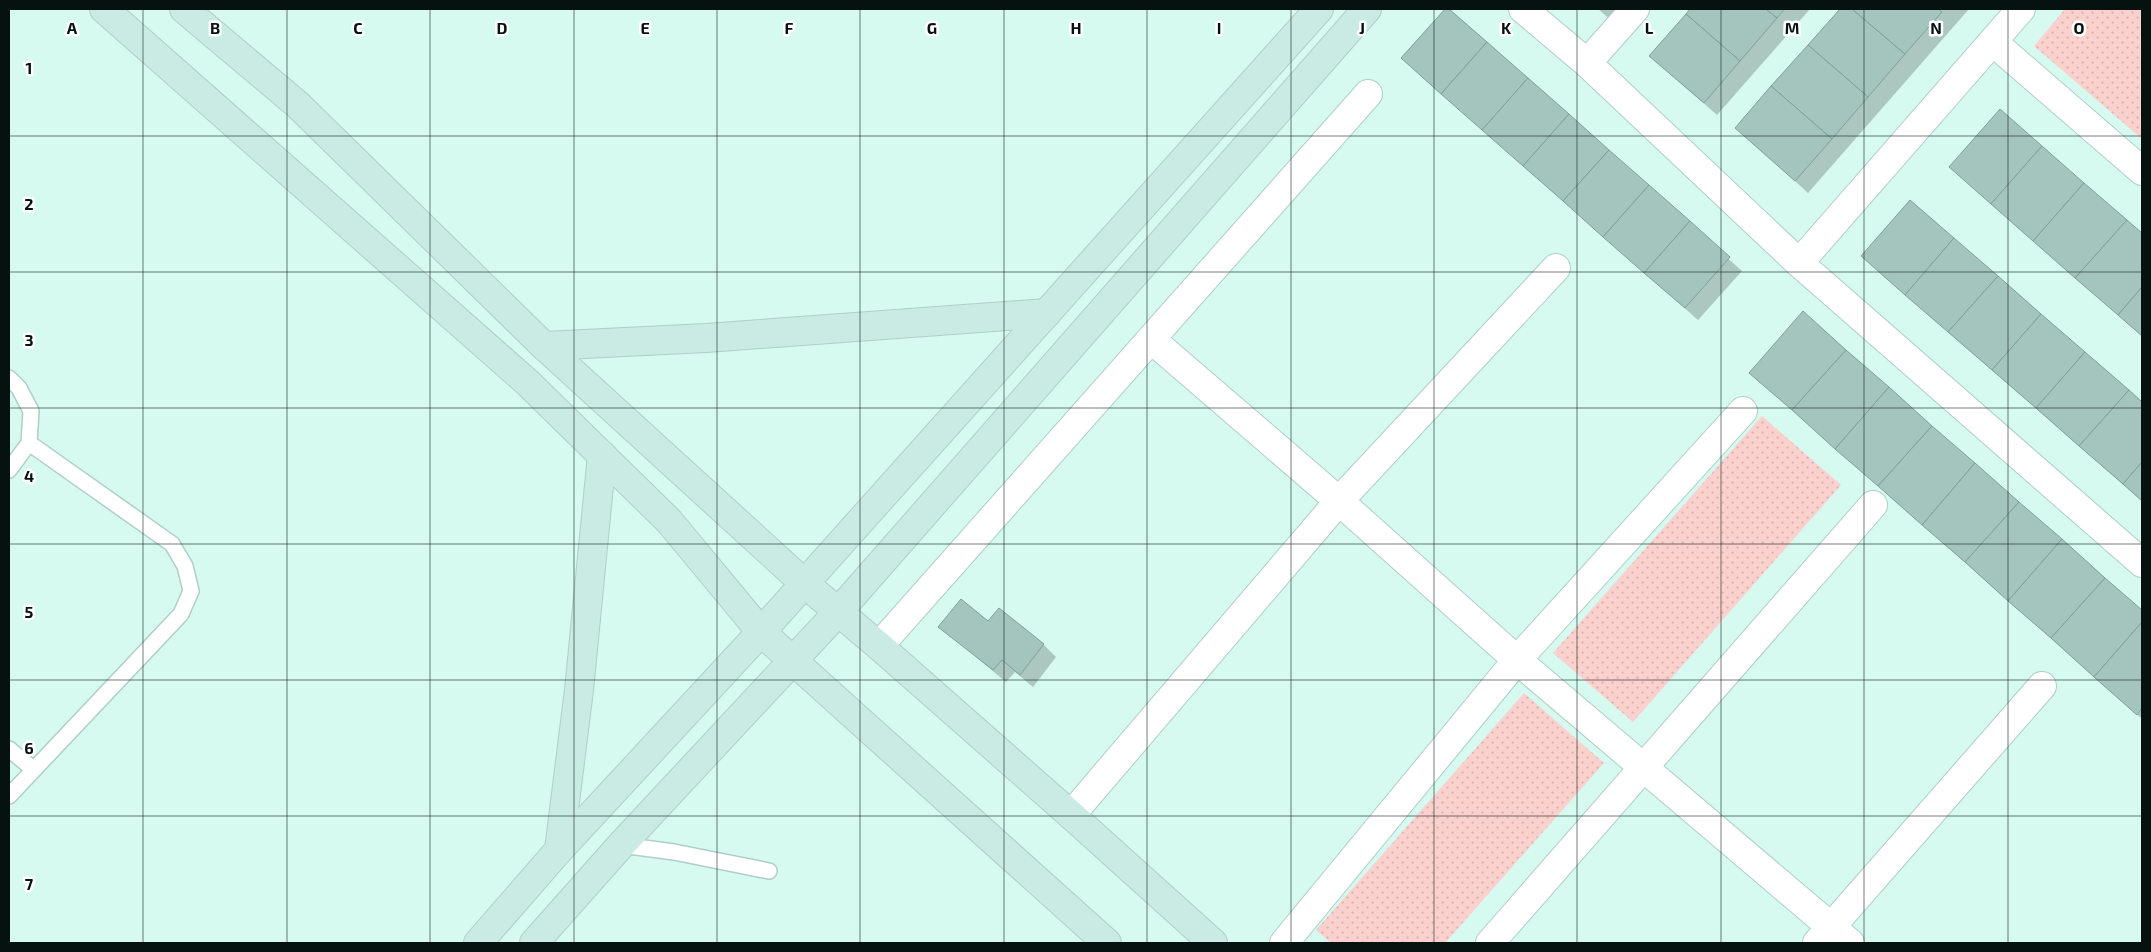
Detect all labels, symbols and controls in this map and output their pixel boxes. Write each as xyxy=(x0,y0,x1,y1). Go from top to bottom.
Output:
text: A xyxy=(67,18,78,37)
text: B xyxy=(210,18,220,37)
text: C xyxy=(353,18,363,37)
text: D xyxy=(497,18,508,37)
text: E xyxy=(640,18,650,37)
text: F xyxy=(785,18,794,37)
text: G xyxy=(927,18,937,37)
text: H xyxy=(1070,18,1082,37)
text: I xyxy=(1217,18,1221,37)
text: J xyxy=(1359,18,1365,37)
text: K xyxy=(1501,18,1512,37)
text: L xyxy=(1645,18,1654,37)
text: M xyxy=(1785,18,1799,37)
text: N xyxy=(1930,18,1942,37)
text: O xyxy=(2073,18,2085,37)
text: 1 xyxy=(26,58,32,77)
text: 2 xyxy=(24,194,34,213)
text: 3 xyxy=(24,330,34,349)
text: 4 xyxy=(24,466,34,485)
text: 5 xyxy=(25,602,34,621)
text: 6 xyxy=(24,738,34,757)
text: 7 xyxy=(25,874,34,893)

